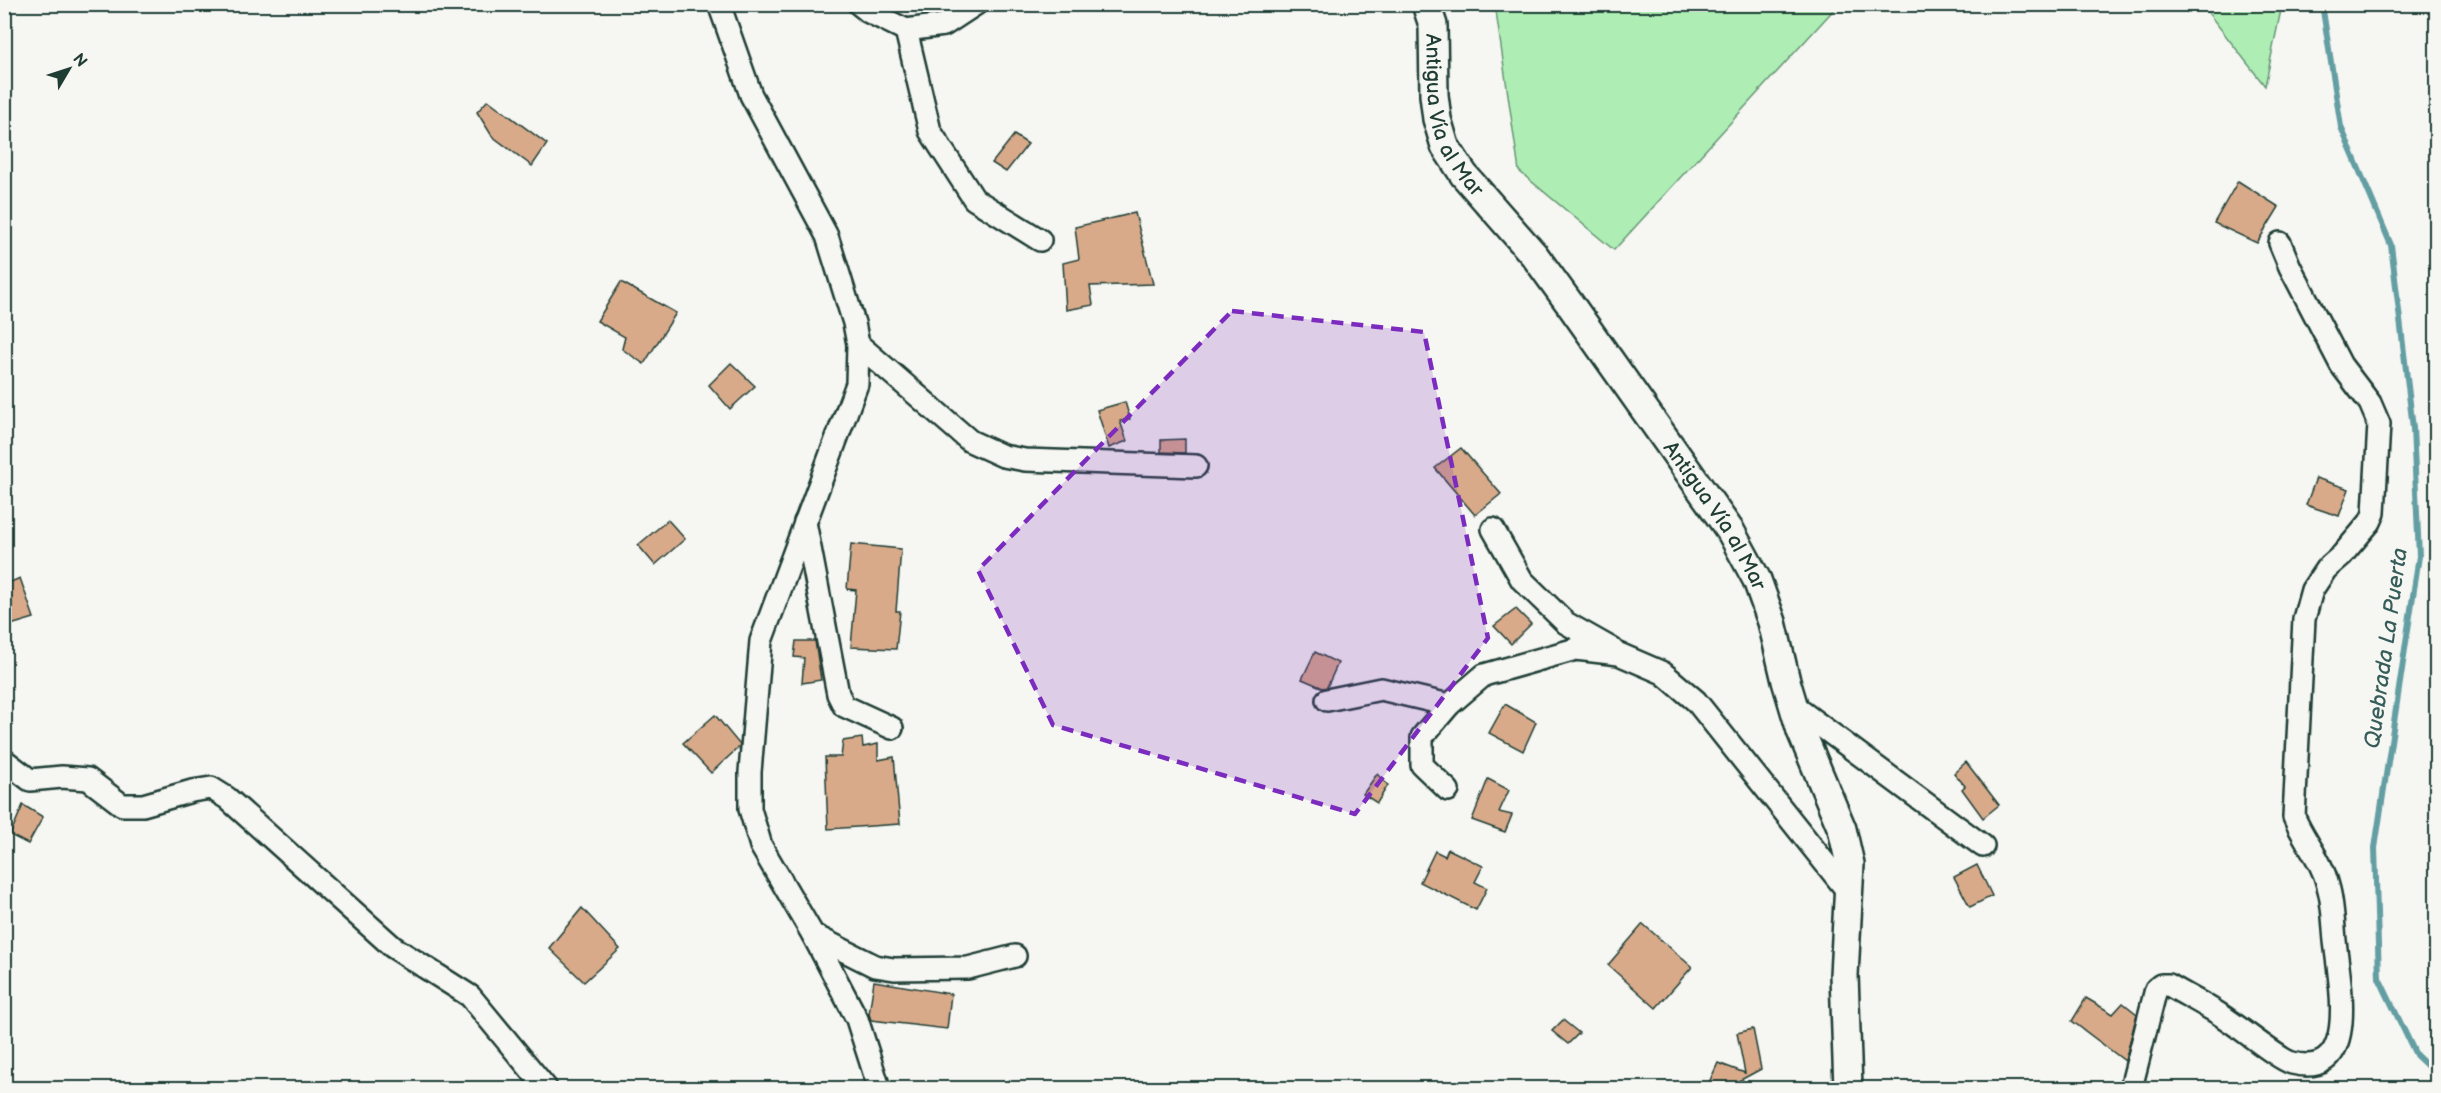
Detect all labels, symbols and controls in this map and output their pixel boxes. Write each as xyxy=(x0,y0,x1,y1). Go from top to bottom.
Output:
street label: Antigua Vía al Mar xyxy=(1420,34,1489,202)
north arrow xyxy=(39,39,99,99)
text: N xyxy=(68,50,91,71)
street label: Antigua Vía al Mar xyxy=(1658,436,1772,593)
water label: Quebrada La Puerta xyxy=(2359,546,2414,750)

